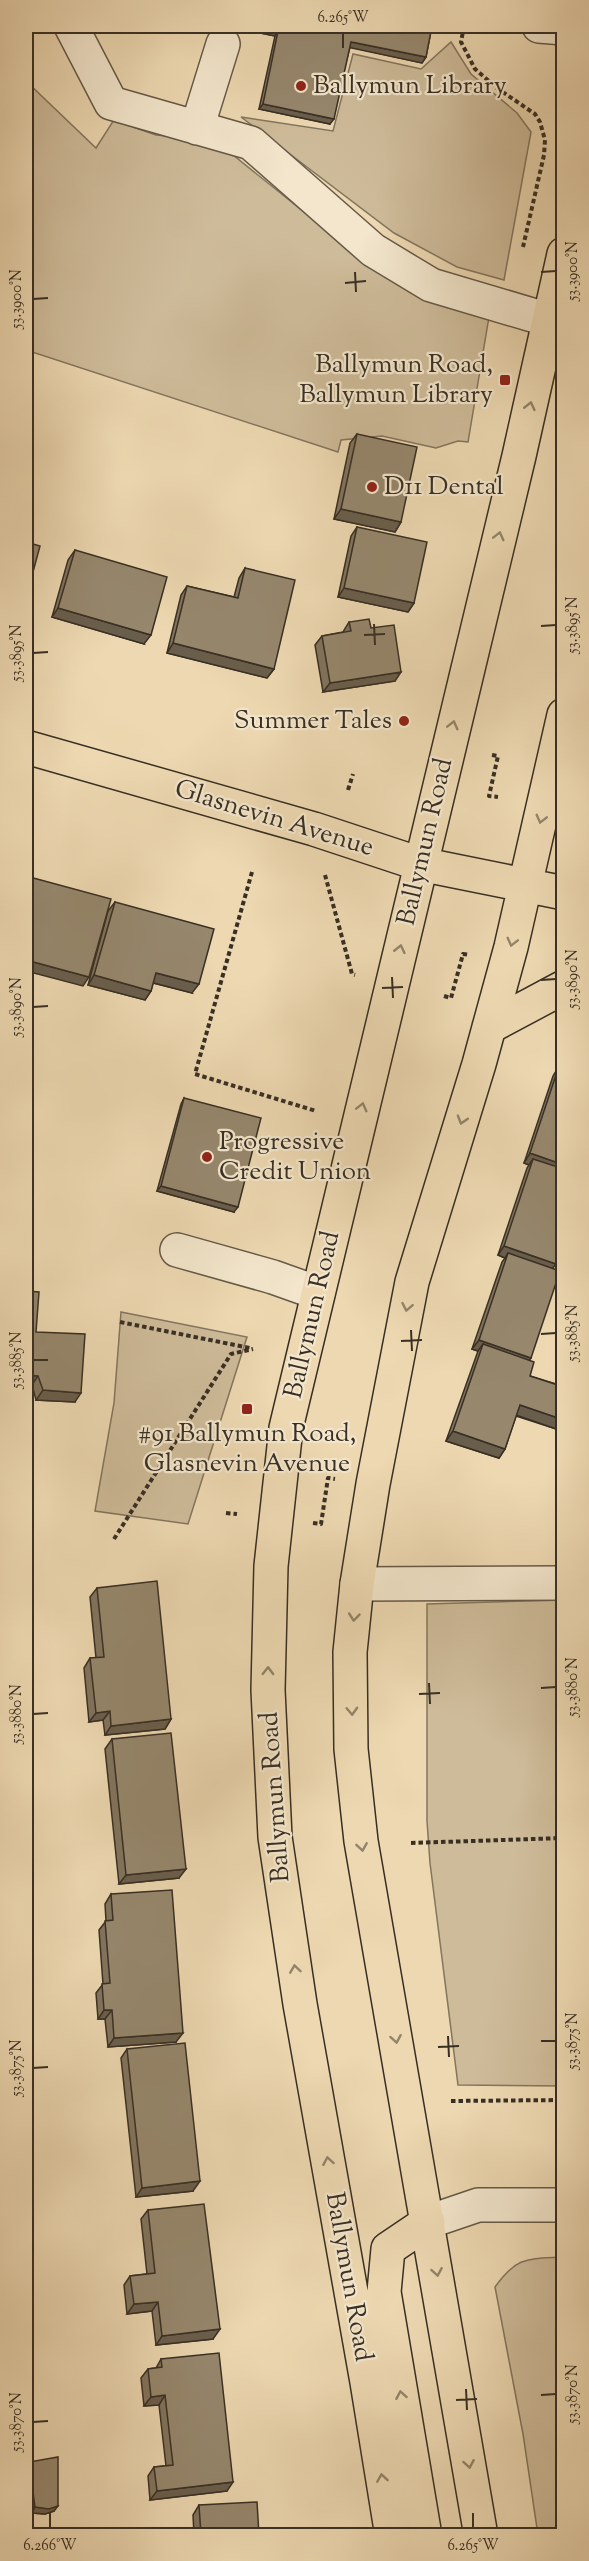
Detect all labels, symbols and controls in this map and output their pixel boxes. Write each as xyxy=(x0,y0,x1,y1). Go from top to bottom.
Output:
text: 6.265°W xyxy=(317,8,369,29)
place label: Ballymun Library xyxy=(313,68,507,105)
marker: Ballymun Library xyxy=(294,79,308,93)
text: 53.3900°N xyxy=(563,241,584,302)
text: 53.3900°N xyxy=(7,269,28,330)
place label: Ballymun Road, Ballymun Library xyxy=(299,347,493,414)
marker: Ballymun Road, Ballymun Library xyxy=(498,373,512,387)
one-way arrow xyxy=(523,402,536,412)
place label: D11 Dental xyxy=(384,469,504,506)
marker: D11 Dental xyxy=(365,480,379,494)
one-way arrow xyxy=(492,531,505,541)
text: 53.3895°N xyxy=(563,596,584,654)
text: 53.3895°N xyxy=(7,624,28,682)
place label: Summer Tales xyxy=(234,703,392,740)
marker: Summer Tales xyxy=(397,714,411,728)
one-way arrow xyxy=(446,721,459,731)
street label: Ballymun Road xyxy=(389,754,463,930)
street label: Glasnevin Avenue xyxy=(170,771,378,867)
one-way arrow xyxy=(536,814,549,824)
one-way arrow xyxy=(507,936,520,946)
one-way arrow xyxy=(393,944,406,954)
text: 53.3890°N xyxy=(563,949,584,1010)
text: 53.3890°N xyxy=(7,977,28,1038)
one-way arrow xyxy=(355,1102,368,1112)
one-way arrow xyxy=(457,1114,469,1125)
place label: Progressive Credit Union xyxy=(219,1124,371,1191)
marker: Progressive Credit Union xyxy=(200,1150,214,1164)
street label: Ballymun Road xyxy=(276,1227,350,1403)
one-way arrow xyxy=(401,1302,414,1312)
text: 53.3885°N xyxy=(563,1304,584,1363)
text: 53.3885°N xyxy=(7,1331,28,1390)
marker: #91 Ballymun Road, Glasnevin Avenue xyxy=(240,1402,254,1416)
place label: #91 Ballymun Road, Glasnevin Avenue xyxy=(138,1416,356,1483)
one-way arrow xyxy=(348,1612,361,1621)
text: 53.3880°N xyxy=(563,1657,584,1718)
one-way arrow xyxy=(262,1666,274,1675)
text: 53.3880°N xyxy=(7,1684,28,1745)
one-way arrow xyxy=(345,1706,358,1715)
street label: Ballymun Road xyxy=(252,1710,300,1884)
one-way arrow xyxy=(355,1841,368,1851)
one-way arrow xyxy=(289,1965,301,1974)
text: 53.3875°N xyxy=(563,2012,584,2071)
one-way arrow xyxy=(389,2033,402,2043)
text: 53.3875°N xyxy=(7,2039,28,2098)
one-way arrow xyxy=(322,2157,335,2167)
street label: Ballymun Road xyxy=(315,2190,381,2365)
one-way arrow xyxy=(430,2268,442,2277)
text: 53.3870°N xyxy=(563,2364,584,2425)
one-way arrow xyxy=(396,2390,408,2400)
text: 53.3870°N xyxy=(7,2392,28,2453)
one-way arrow xyxy=(463,2460,475,2469)
one-way arrow xyxy=(377,2473,389,2482)
text: 6.266°W xyxy=(23,2536,77,2557)
text: 6.265°W xyxy=(447,2536,499,2557)

